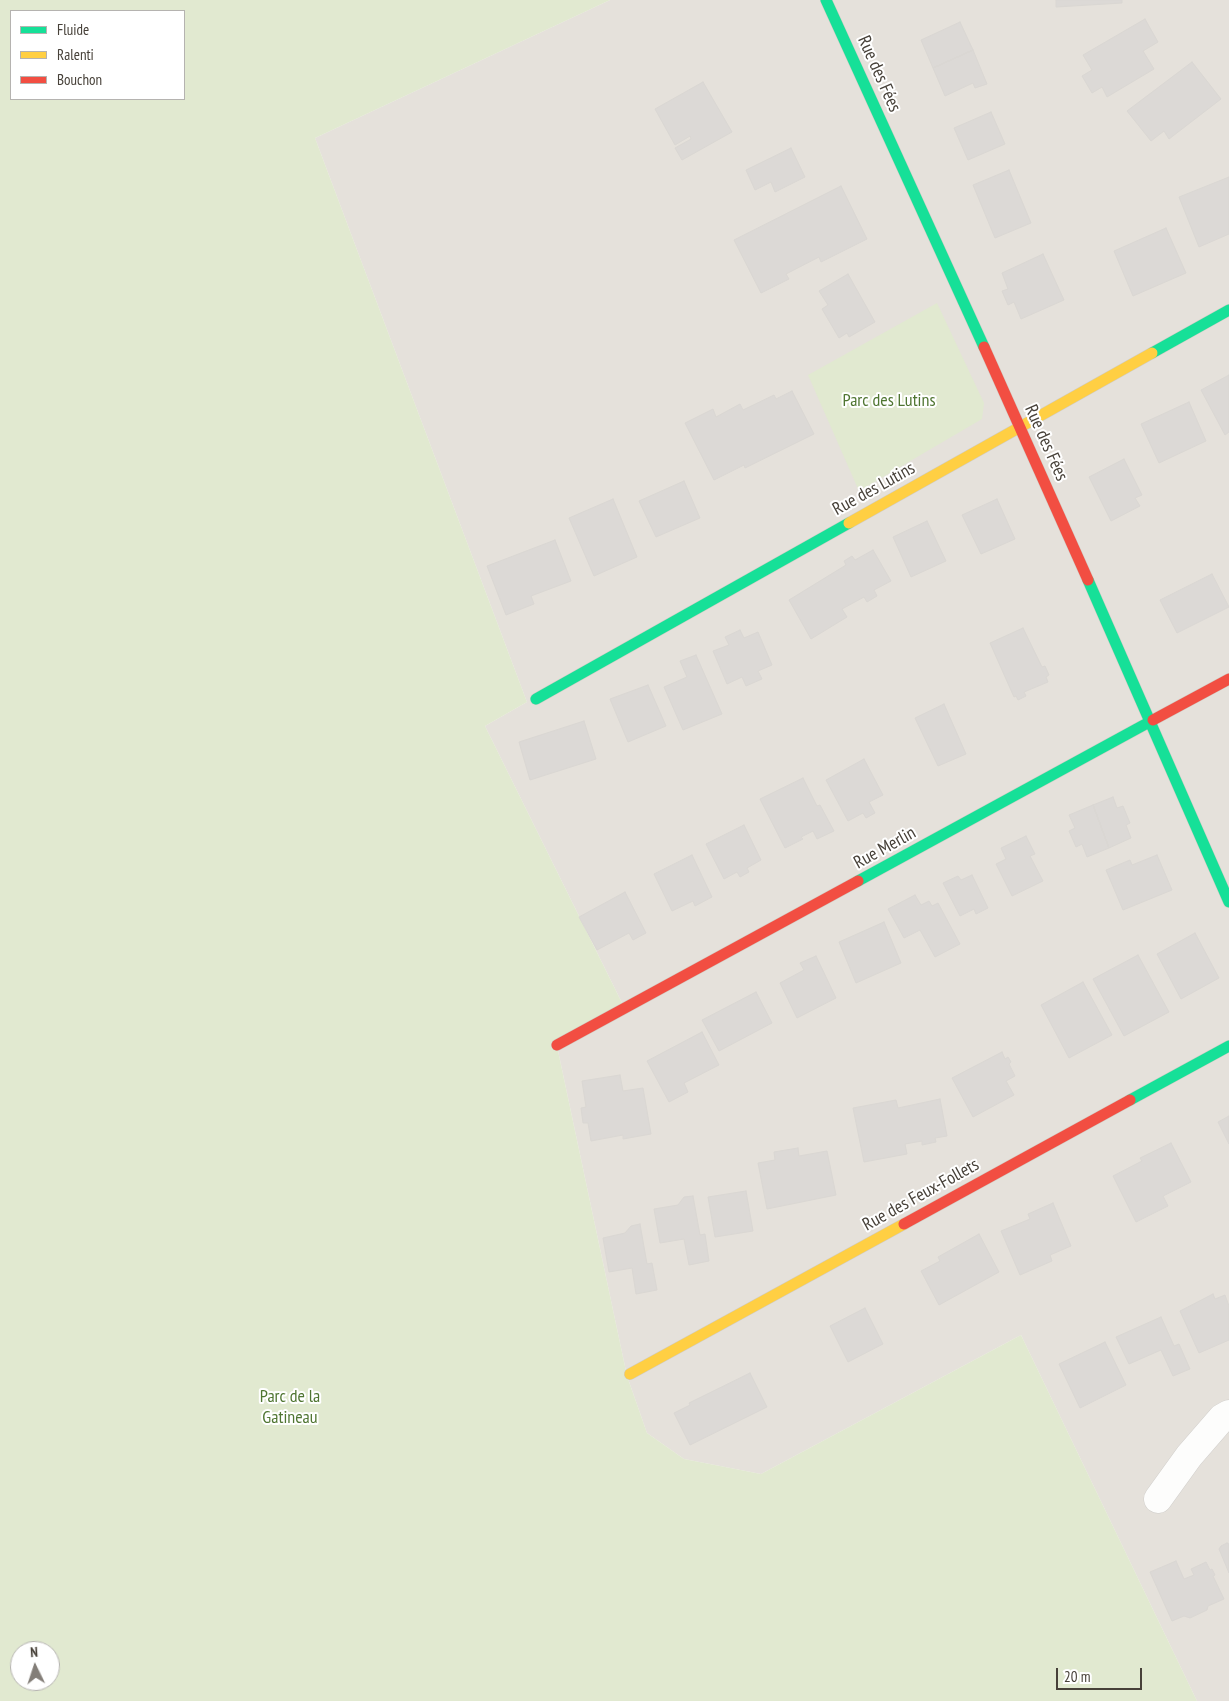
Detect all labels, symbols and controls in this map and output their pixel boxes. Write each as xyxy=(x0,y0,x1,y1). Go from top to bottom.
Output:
legend xyxy=(10,10,185,100)
text: Fluide xyxy=(57,20,89,39)
street label: Rue des Fées xyxy=(853,33,905,115)
text: Ralenti xyxy=(57,45,94,64)
text: Bouchon xyxy=(57,70,102,89)
park label: Parc des Lutins xyxy=(843,390,935,412)
street label: Rue des Fées xyxy=(1020,402,1072,484)
street label: Rue des Lutins xyxy=(829,458,919,520)
street label: Rue Merlin xyxy=(850,822,920,874)
street label: Rue des Feux-Follets xyxy=(859,1154,983,1236)
park label: Parc de la Gatineau xyxy=(260,1386,320,1428)
north arrow xyxy=(10,1641,60,1691)
text: N xyxy=(30,1643,38,1661)
scale bar xyxy=(1059,1658,1145,1690)
text: 20 m xyxy=(1064,1667,1090,1686)

